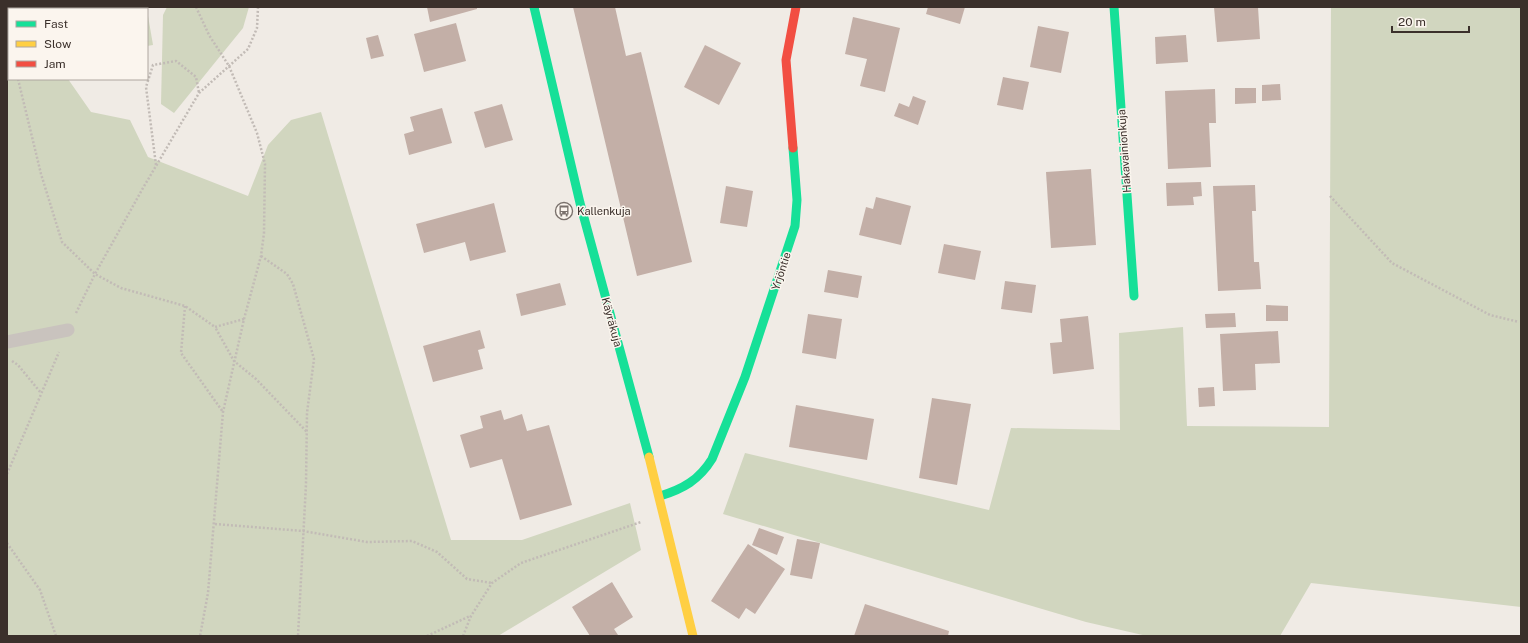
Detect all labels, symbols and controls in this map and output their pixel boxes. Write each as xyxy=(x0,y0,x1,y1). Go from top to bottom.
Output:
legend xyxy=(8,8,148,80)
scale bar xyxy=(1392,8,1469,34)
text: 20 m xyxy=(1398,15,1426,29)
text: Fast xyxy=(44,17,69,31)
text: Slow xyxy=(44,37,72,51)
text: Jam xyxy=(44,57,66,71)
street label: Hakavainionkuja xyxy=(1115,109,1133,193)
bus stop icon: Kallenkuja xyxy=(554,201,574,221)
place label: Kallenkuja xyxy=(577,205,631,217)
street label: Yrjöntie xyxy=(769,250,793,292)
street label: Käyräkuja xyxy=(600,296,624,348)

